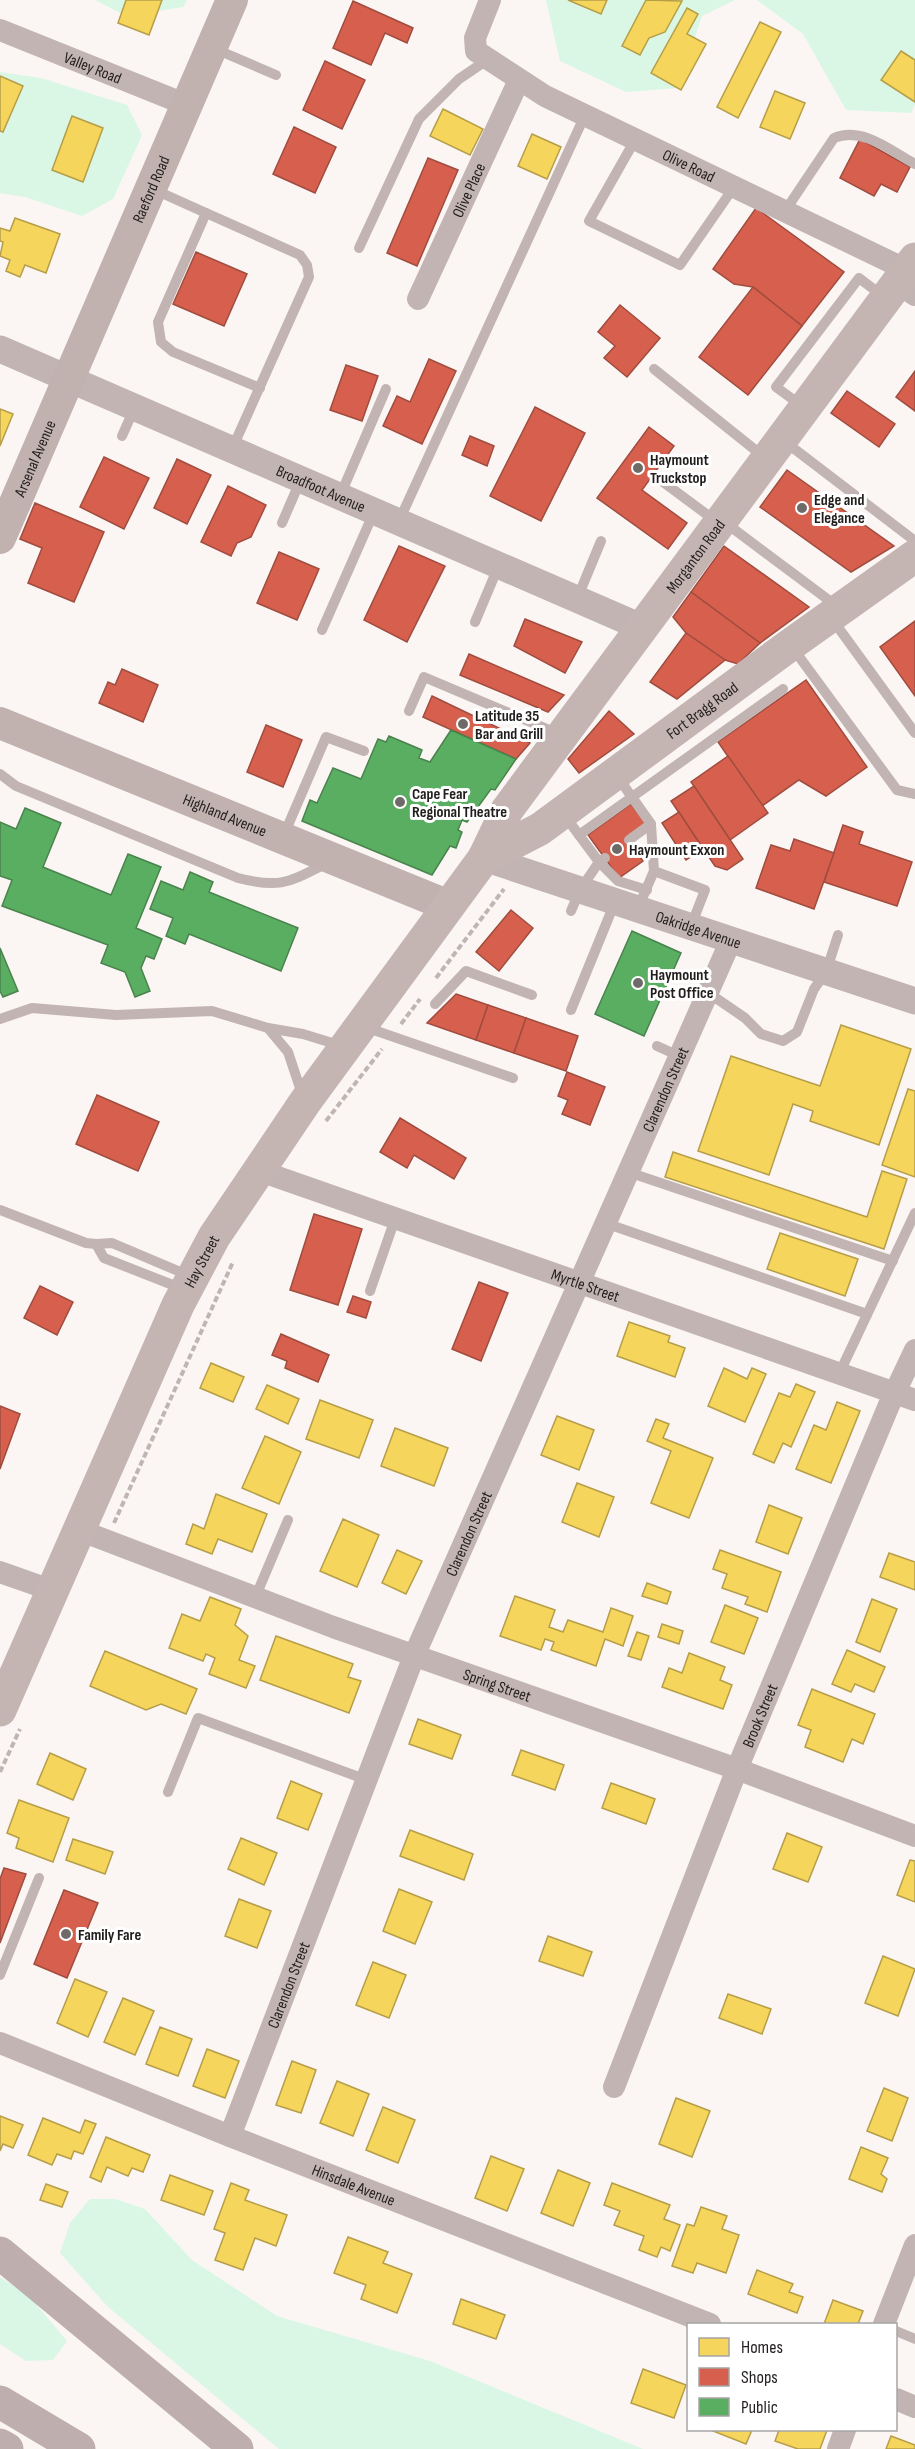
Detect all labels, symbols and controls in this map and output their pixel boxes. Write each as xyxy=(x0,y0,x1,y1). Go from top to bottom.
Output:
street label: Valley Road xyxy=(61,49,124,89)
street label: Olive Road xyxy=(659,146,718,187)
street label: Raeford Road xyxy=(129,153,175,226)
street label: Olive Place xyxy=(449,160,490,221)
street label: Arsenal Avenue xyxy=(11,418,61,501)
place label: Haymount Truckstop xyxy=(650,451,709,488)
marker: Haymount Truckstop xyxy=(631,461,645,475)
street label: Broadfoot Avenue xyxy=(273,462,368,517)
place label: Edge and Elegance xyxy=(814,491,865,528)
marker: Edge and Elegance xyxy=(795,501,809,515)
street label: Morganton Road xyxy=(663,516,730,598)
street label: Fort Bragg Road xyxy=(663,678,742,744)
place label: Latitude 35 Bar and Grill xyxy=(475,707,543,744)
marker: Latitude 35 Bar and Grill xyxy=(456,717,470,731)
place label: Cape Fear Regional Theatre xyxy=(412,785,507,822)
street label: Highland Avenue xyxy=(180,791,269,842)
marker: Cape Fear Regional Theatre xyxy=(393,795,407,809)
place label: Haymount Exxon xyxy=(629,841,724,860)
marker: Haymount Exxon xyxy=(610,842,624,856)
street label: Oakridge Avenue xyxy=(653,908,743,954)
place label: Haymount Post Office xyxy=(650,966,714,1003)
marker: Haymount Post Office xyxy=(631,976,645,990)
street label: Clarendon Street xyxy=(639,1044,694,1135)
street label: Hay Street xyxy=(181,1232,224,1291)
street label: Myrtle Street xyxy=(548,1266,622,1307)
street label: Clarendon Street xyxy=(442,1489,497,1580)
street label: Spring Street xyxy=(460,1665,533,1707)
street label: Brook Street xyxy=(739,1681,783,1751)
place label: Family Fare xyxy=(78,1926,141,1945)
marker: Family Fare xyxy=(59,1927,73,1941)
street label: Clarendon Street xyxy=(264,1939,315,2031)
street label: Hinsdale Avenue xyxy=(309,2161,398,2211)
legend xyxy=(687,2323,897,2431)
text: Homes xyxy=(741,2337,783,2358)
text: Shops xyxy=(741,2367,778,2388)
text: Public xyxy=(741,2397,778,2418)

